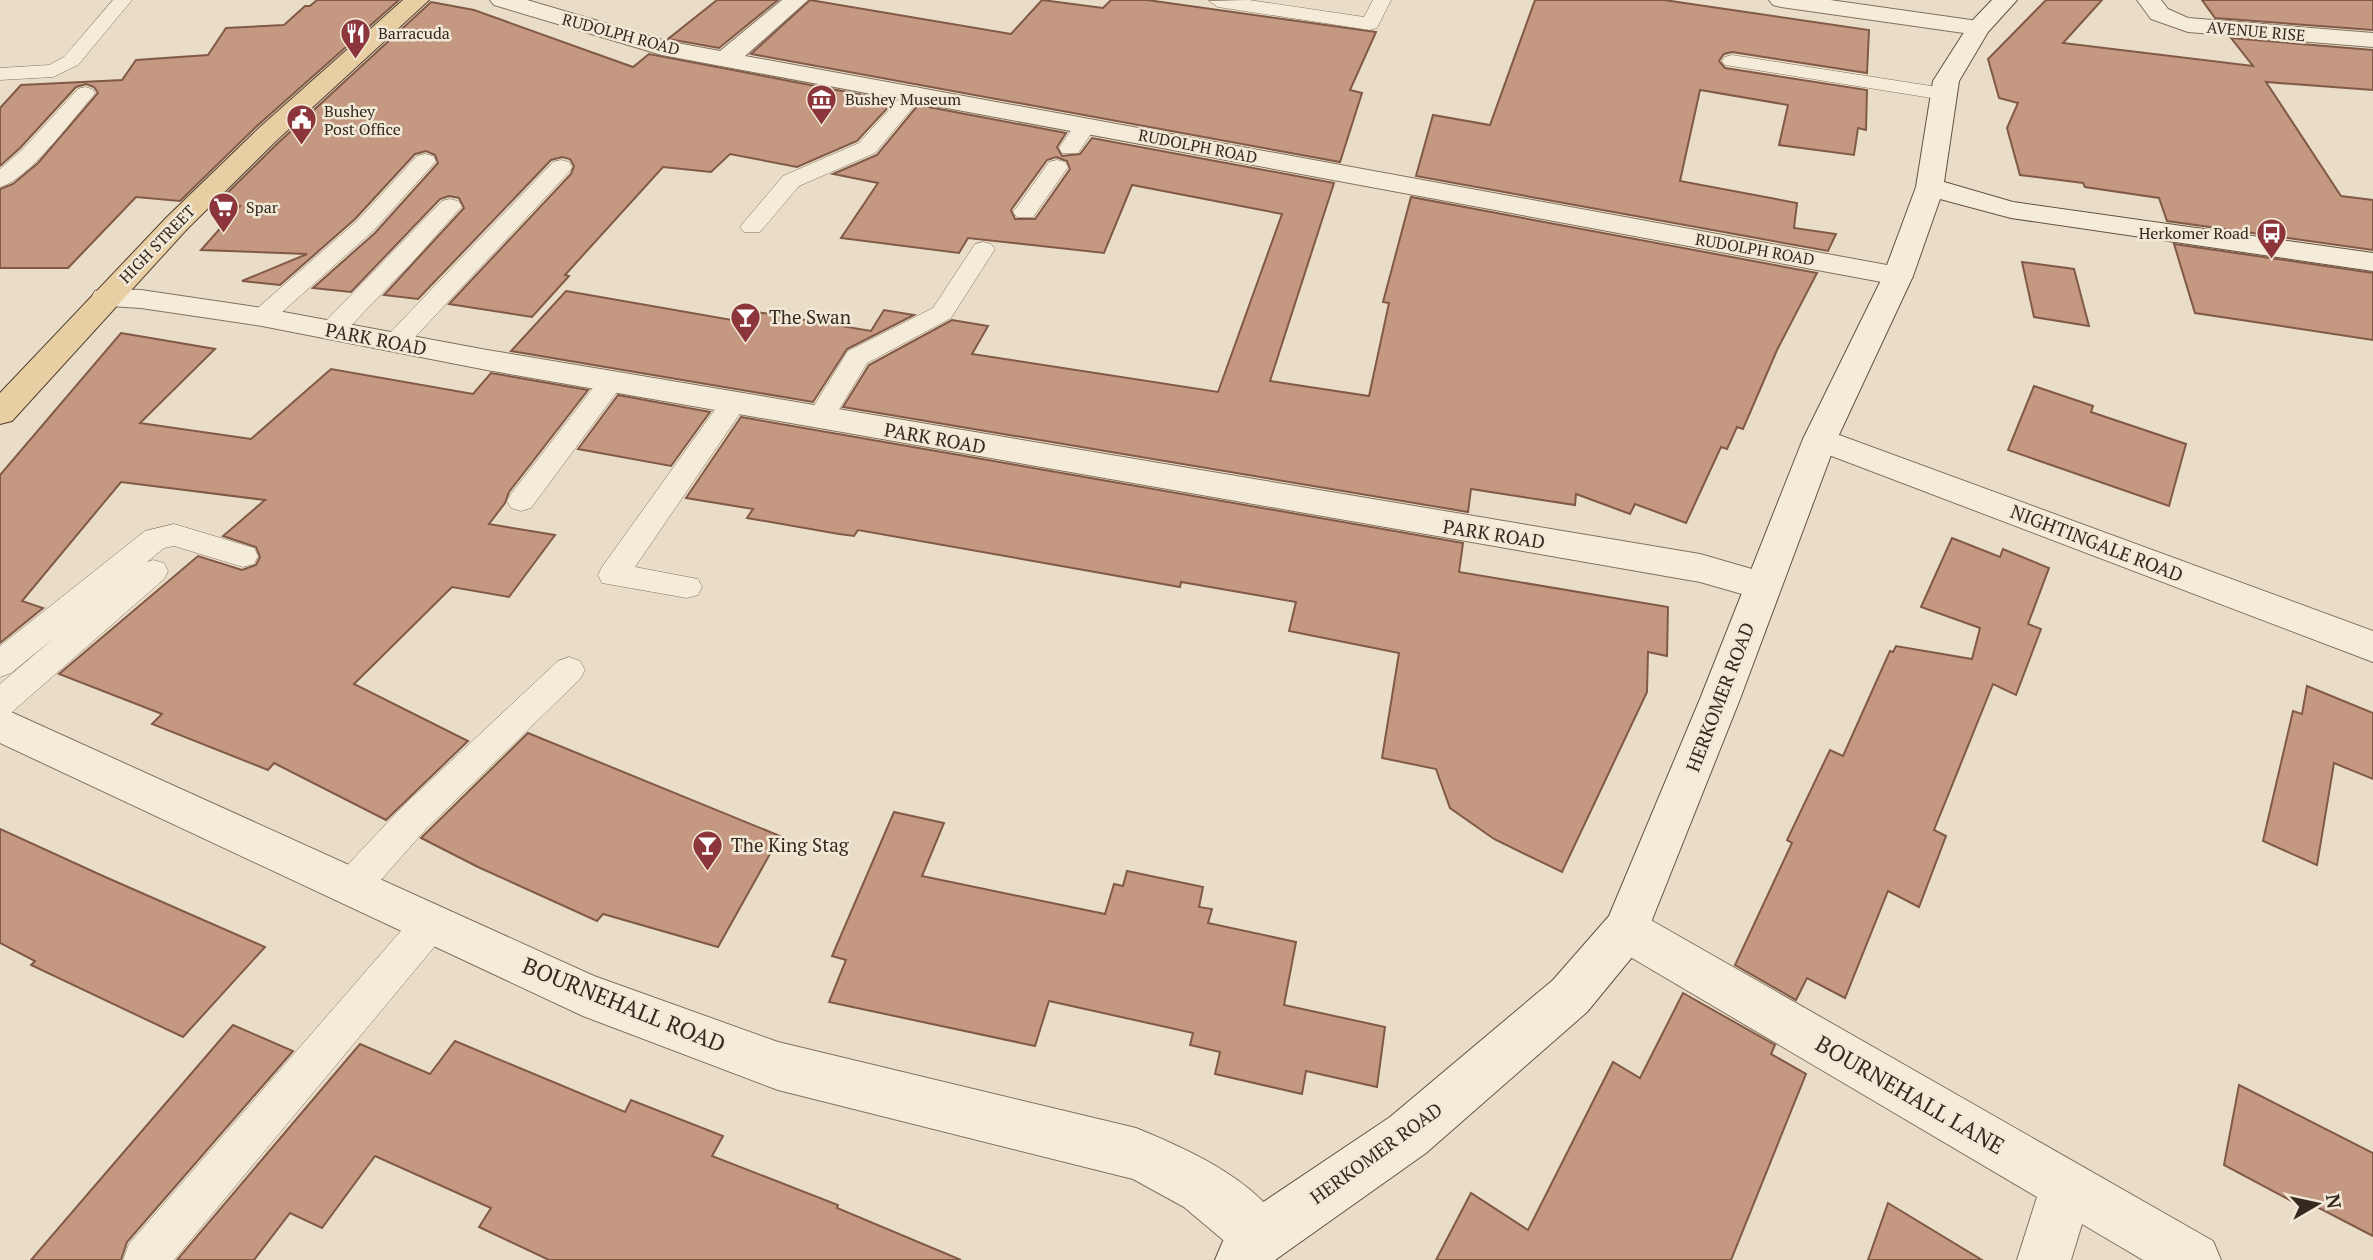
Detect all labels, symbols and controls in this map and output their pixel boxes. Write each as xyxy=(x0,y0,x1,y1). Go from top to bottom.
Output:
street label: RUDOLPH ROAD xyxy=(560,8,682,60)
restaurant icon: Barracuda xyxy=(338,16,372,60)
street label: AVENUE RISE xyxy=(2206,16,2306,46)
place label: Barracuda xyxy=(378,22,450,44)
museum icon: Bushey Museum xyxy=(805,82,839,126)
place label: Bushey Museum xyxy=(845,88,961,110)
place label: Bushey Post Office xyxy=(324,100,401,140)
public building icon: Bushey Post Office xyxy=(284,103,318,147)
street label: RUDOLPH ROAD xyxy=(1137,124,1259,168)
supermarket icon: Spar xyxy=(206,190,240,234)
place label: Spar xyxy=(246,196,279,218)
street label: HIGH STREET xyxy=(114,200,200,288)
bus stop icon: Herkomer Road xyxy=(2255,216,2289,260)
place label: Herkomer Road xyxy=(2139,222,2249,244)
street label: RUDOLPH ROAD xyxy=(1694,228,1816,270)
bar icon: The Swan xyxy=(729,300,763,344)
place label: The Swan xyxy=(769,304,851,329)
street label: PARK ROAD xyxy=(323,316,429,361)
street label: PARK ROAD xyxy=(882,416,988,459)
street label: NIGHTINGALE ROAD xyxy=(2007,498,2187,587)
street label: PARK ROAD xyxy=(1441,513,1547,554)
street label: HERKOMER ROAD xyxy=(1680,619,1760,775)
bar icon: The King Stag xyxy=(691,828,725,872)
place label: The King Stag xyxy=(731,832,850,857)
street label: BOURNEHALL ROAD xyxy=(518,950,730,1059)
street label: BOURNEHALL LANE xyxy=(1810,1028,2010,1161)
street label: HERKOMER ROAD xyxy=(1304,1096,1447,1209)
north arrow xyxy=(2282,1169,2352,1239)
text: N xyxy=(2321,1192,2348,1211)

